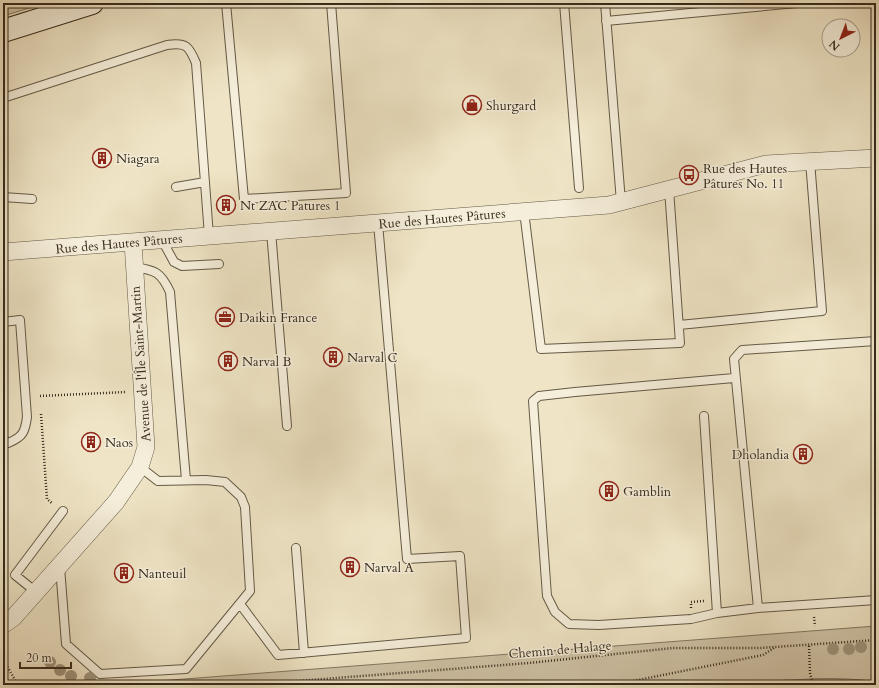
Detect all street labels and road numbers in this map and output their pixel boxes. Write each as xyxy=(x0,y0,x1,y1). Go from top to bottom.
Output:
street label: Rue des Hautes Pâtures xyxy=(378,204,506,234)
street label: Rue des Hautes Pâtures xyxy=(55,229,183,259)
street label: Avenue de l'Île Saint-Martin xyxy=(127,285,155,442)
street label: Chemin de Halage xyxy=(508,637,612,663)

